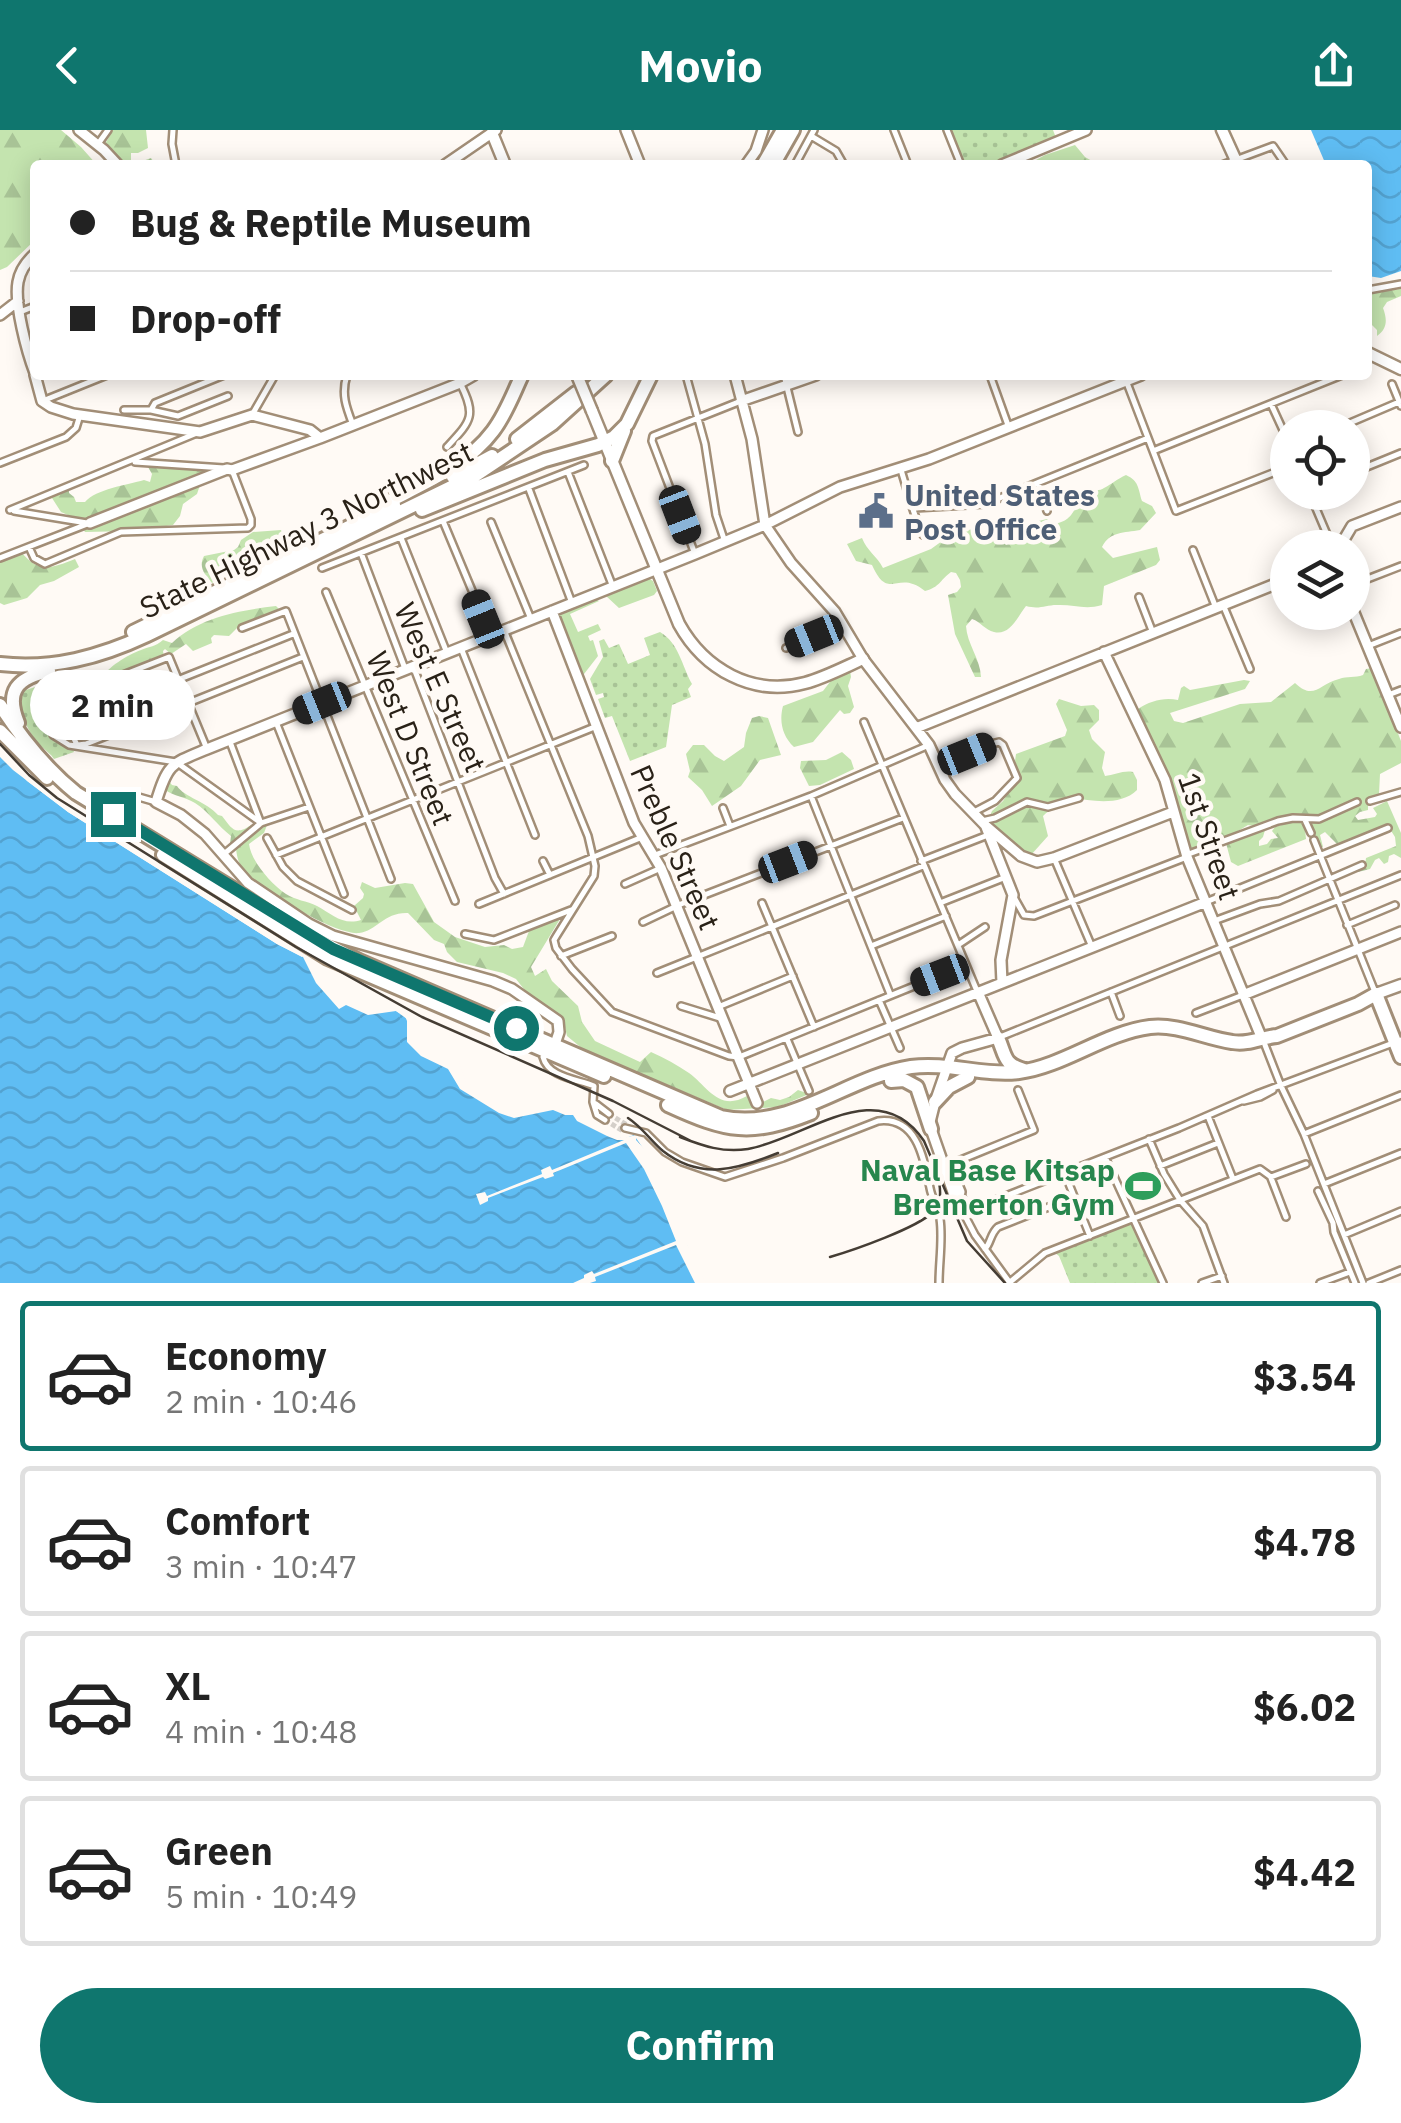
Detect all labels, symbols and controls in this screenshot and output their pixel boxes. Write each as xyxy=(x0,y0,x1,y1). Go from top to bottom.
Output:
text: Movio xyxy=(638,36,763,94)
icon: back xyxy=(40,38,95,93)
icon: share xyxy=(1306,38,1361,93)
text: Bug & Reptile Museum xyxy=(130,198,532,247)
text: Drop-off xyxy=(130,294,281,343)
map controls xyxy=(1270,410,1370,630)
button: locate xyxy=(1270,410,1370,510)
street label: State Highway 3 Northwest xyxy=(133,431,479,627)
place label: United States Post Office xyxy=(904,475,1095,548)
car xyxy=(655,482,705,548)
public building icon: United States Post Office xyxy=(857,492,895,530)
button: layers xyxy=(1270,530,1370,630)
car xyxy=(458,586,508,652)
street label: West E Street xyxy=(386,596,496,778)
car xyxy=(781,611,847,661)
street label: West D Street xyxy=(358,645,464,831)
callout: 2 min xyxy=(31,669,196,739)
car xyxy=(289,678,355,728)
text: 2 min xyxy=(71,684,154,726)
car xyxy=(934,729,1000,779)
street label: Preble Street xyxy=(622,758,730,936)
street label: 1st Street xyxy=(1170,767,1250,905)
route end xyxy=(91,792,136,837)
car xyxy=(755,837,821,887)
car xyxy=(907,950,973,1000)
route start xyxy=(494,1006,539,1051)
place label: Naval Base Kitsap Bremerton Gym xyxy=(860,1150,1115,1223)
sports icon: Naval Base Kitsap Bremerton Gym xyxy=(1124,1167,1162,1205)
icon: car xyxy=(45,1331,135,1421)
text: Economy xyxy=(165,1331,327,1380)
text: $3.54 xyxy=(1253,1352,1356,1401)
text: 2 min · 10:46 xyxy=(165,1380,358,1422)
icon: car xyxy=(45,1496,135,1586)
text: Comfort xyxy=(165,1496,310,1545)
text: $4.78 xyxy=(1253,1517,1356,1566)
text: 3 min · 10:47 xyxy=(165,1545,358,1587)
icon: car xyxy=(45,1661,135,1751)
text: XL xyxy=(165,1661,211,1710)
text: $6.02 xyxy=(1253,1682,1356,1731)
text: 4 min · 10:48 xyxy=(165,1710,358,1752)
icon: car xyxy=(45,1826,135,1916)
text: Green xyxy=(165,1826,273,1875)
text: $4.42 xyxy=(1253,1847,1356,1896)
text: 5 min · 10:49 xyxy=(165,1875,358,1917)
button: Confirm xyxy=(40,1988,1361,2103)

